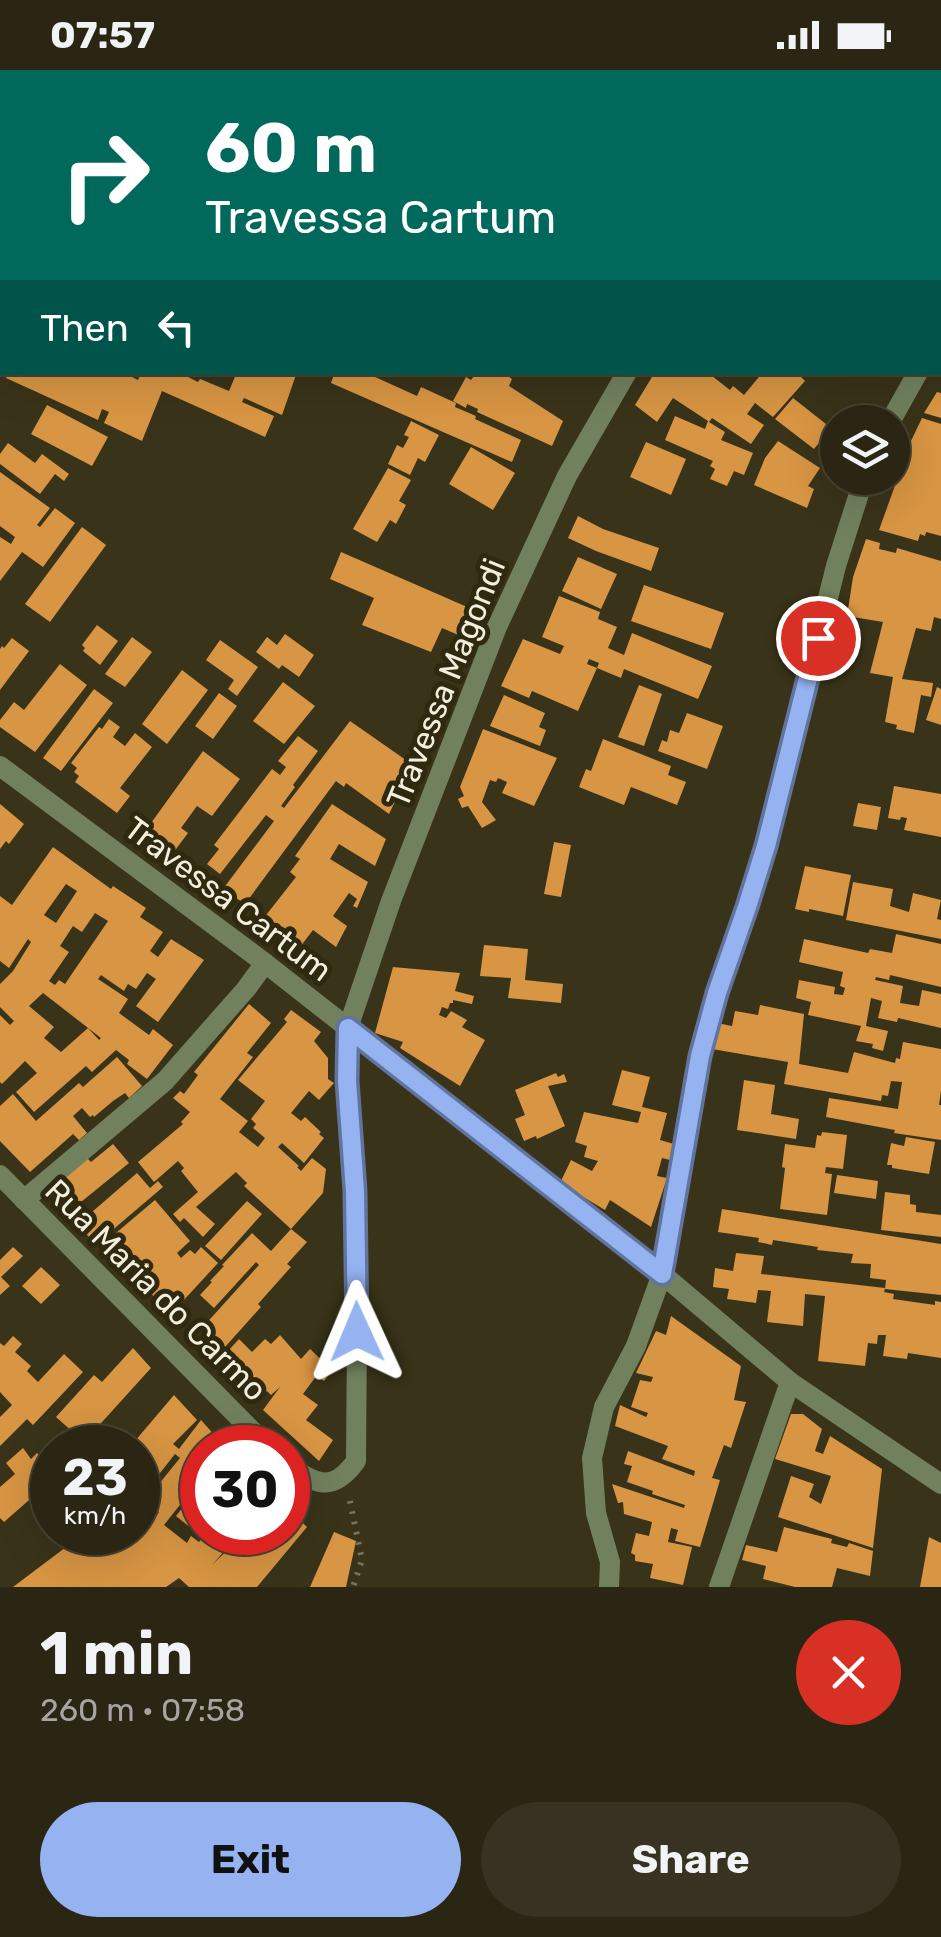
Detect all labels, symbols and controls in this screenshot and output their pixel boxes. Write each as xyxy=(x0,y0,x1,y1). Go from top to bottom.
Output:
text: 07:57 xyxy=(50,12,155,58)
text: 60 m xyxy=(205,107,377,190)
icon: right xyxy=(40,110,170,240)
text: Travessa Cartum xyxy=(205,191,556,244)
icon: left xyxy=(149,300,204,355)
text: Then xyxy=(40,305,129,351)
map controls xyxy=(820,405,910,495)
button: layers xyxy=(820,405,910,495)
street label: Travessa Magondi xyxy=(379,553,513,813)
pin xyxy=(776,596,861,681)
icon: arrive xyxy=(791,611,846,666)
street label: Travessa Cartum xyxy=(117,809,339,989)
street label: Rua Maria do Carmo xyxy=(37,1171,275,1409)
position arrow xyxy=(305,1280,409,1384)
speed limit sign: 30 xyxy=(180,1425,310,1555)
text: 23 xyxy=(62,1448,128,1508)
text: km/h xyxy=(64,1501,126,1530)
text: 1 min xyxy=(40,1618,193,1689)
button: close xyxy=(796,1620,901,1725)
text: 260 m · 07:58 xyxy=(40,1691,245,1729)
button: Exit xyxy=(40,1802,461,1917)
button: Share xyxy=(481,1802,901,1917)

